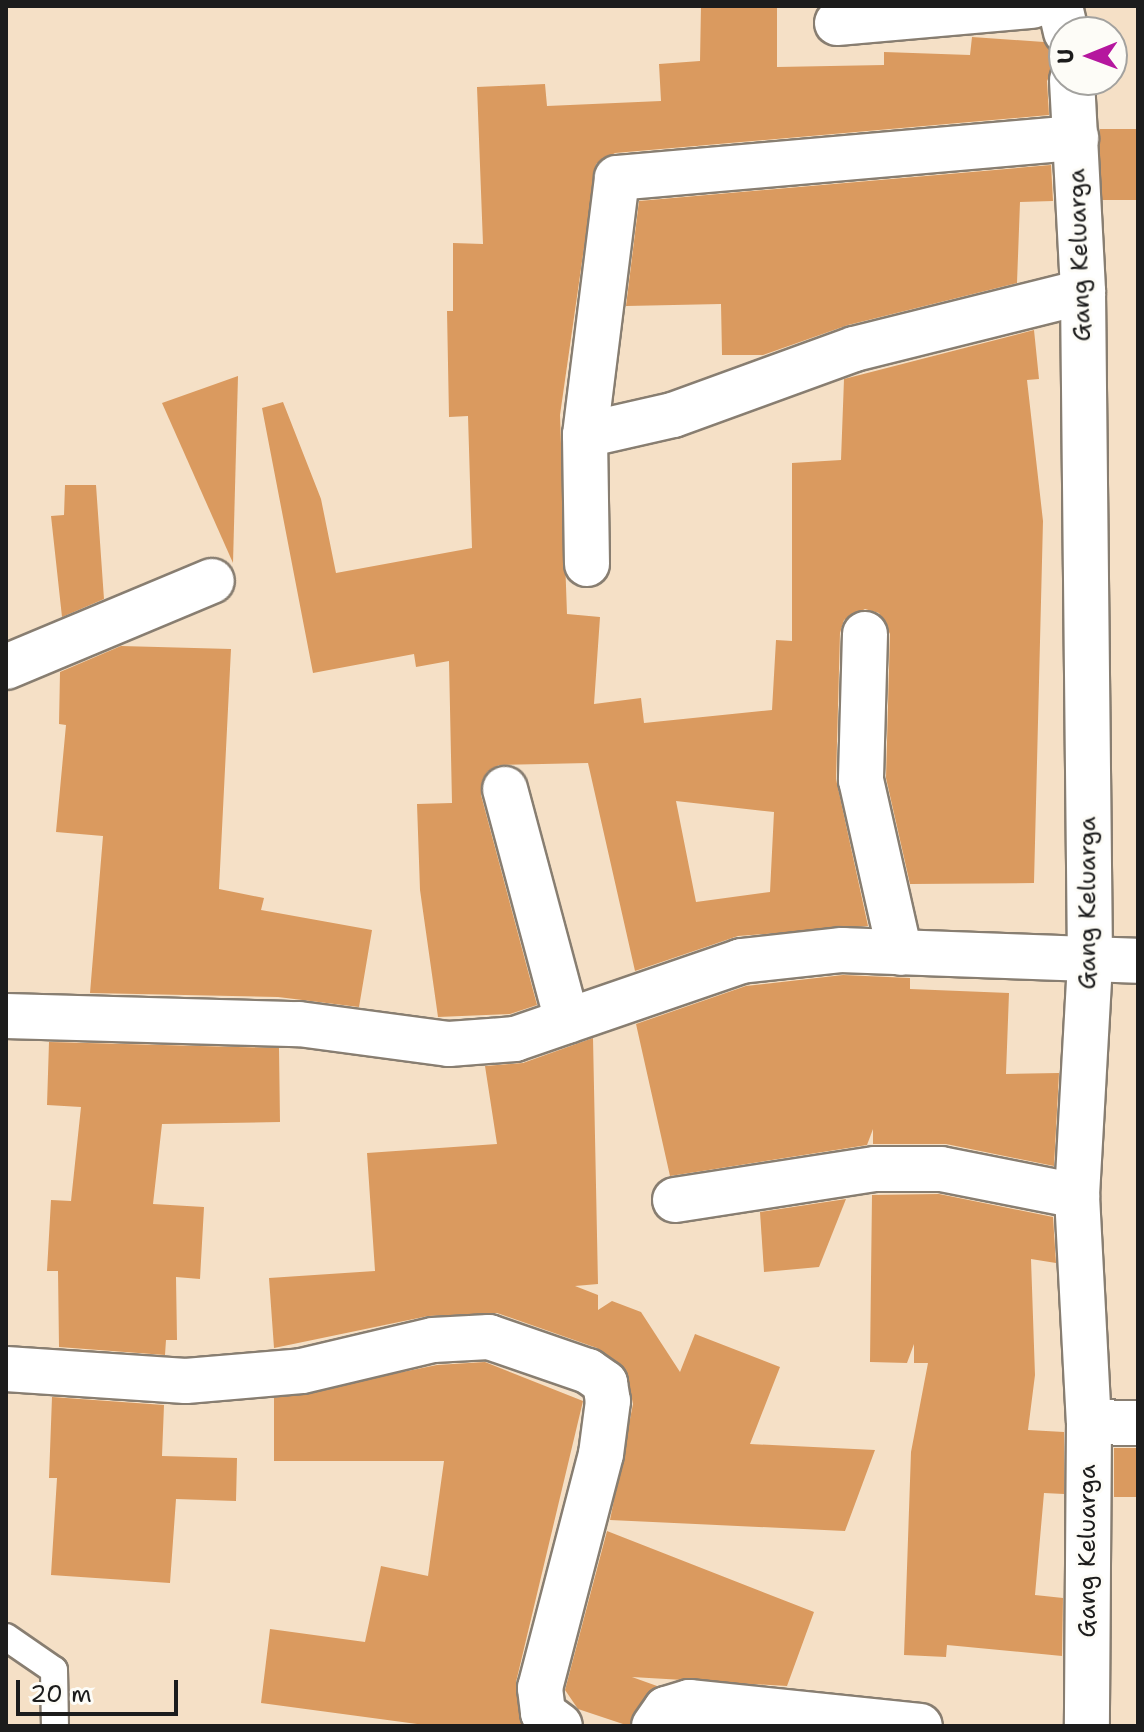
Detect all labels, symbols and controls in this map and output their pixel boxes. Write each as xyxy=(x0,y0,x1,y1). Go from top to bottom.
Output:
north arrow xyxy=(1048,16,1128,96)
text: U xyxy=(1051,49,1080,64)
street label: Gang Keluarga xyxy=(1063,168,1097,342)
street label: Gang Keluarga xyxy=(1074,816,1102,990)
street label: Gang Keluarga xyxy=(1074,1464,1102,1638)
scale bar xyxy=(20,1664,182,1714)
text: 20 m xyxy=(30,1678,92,1710)

